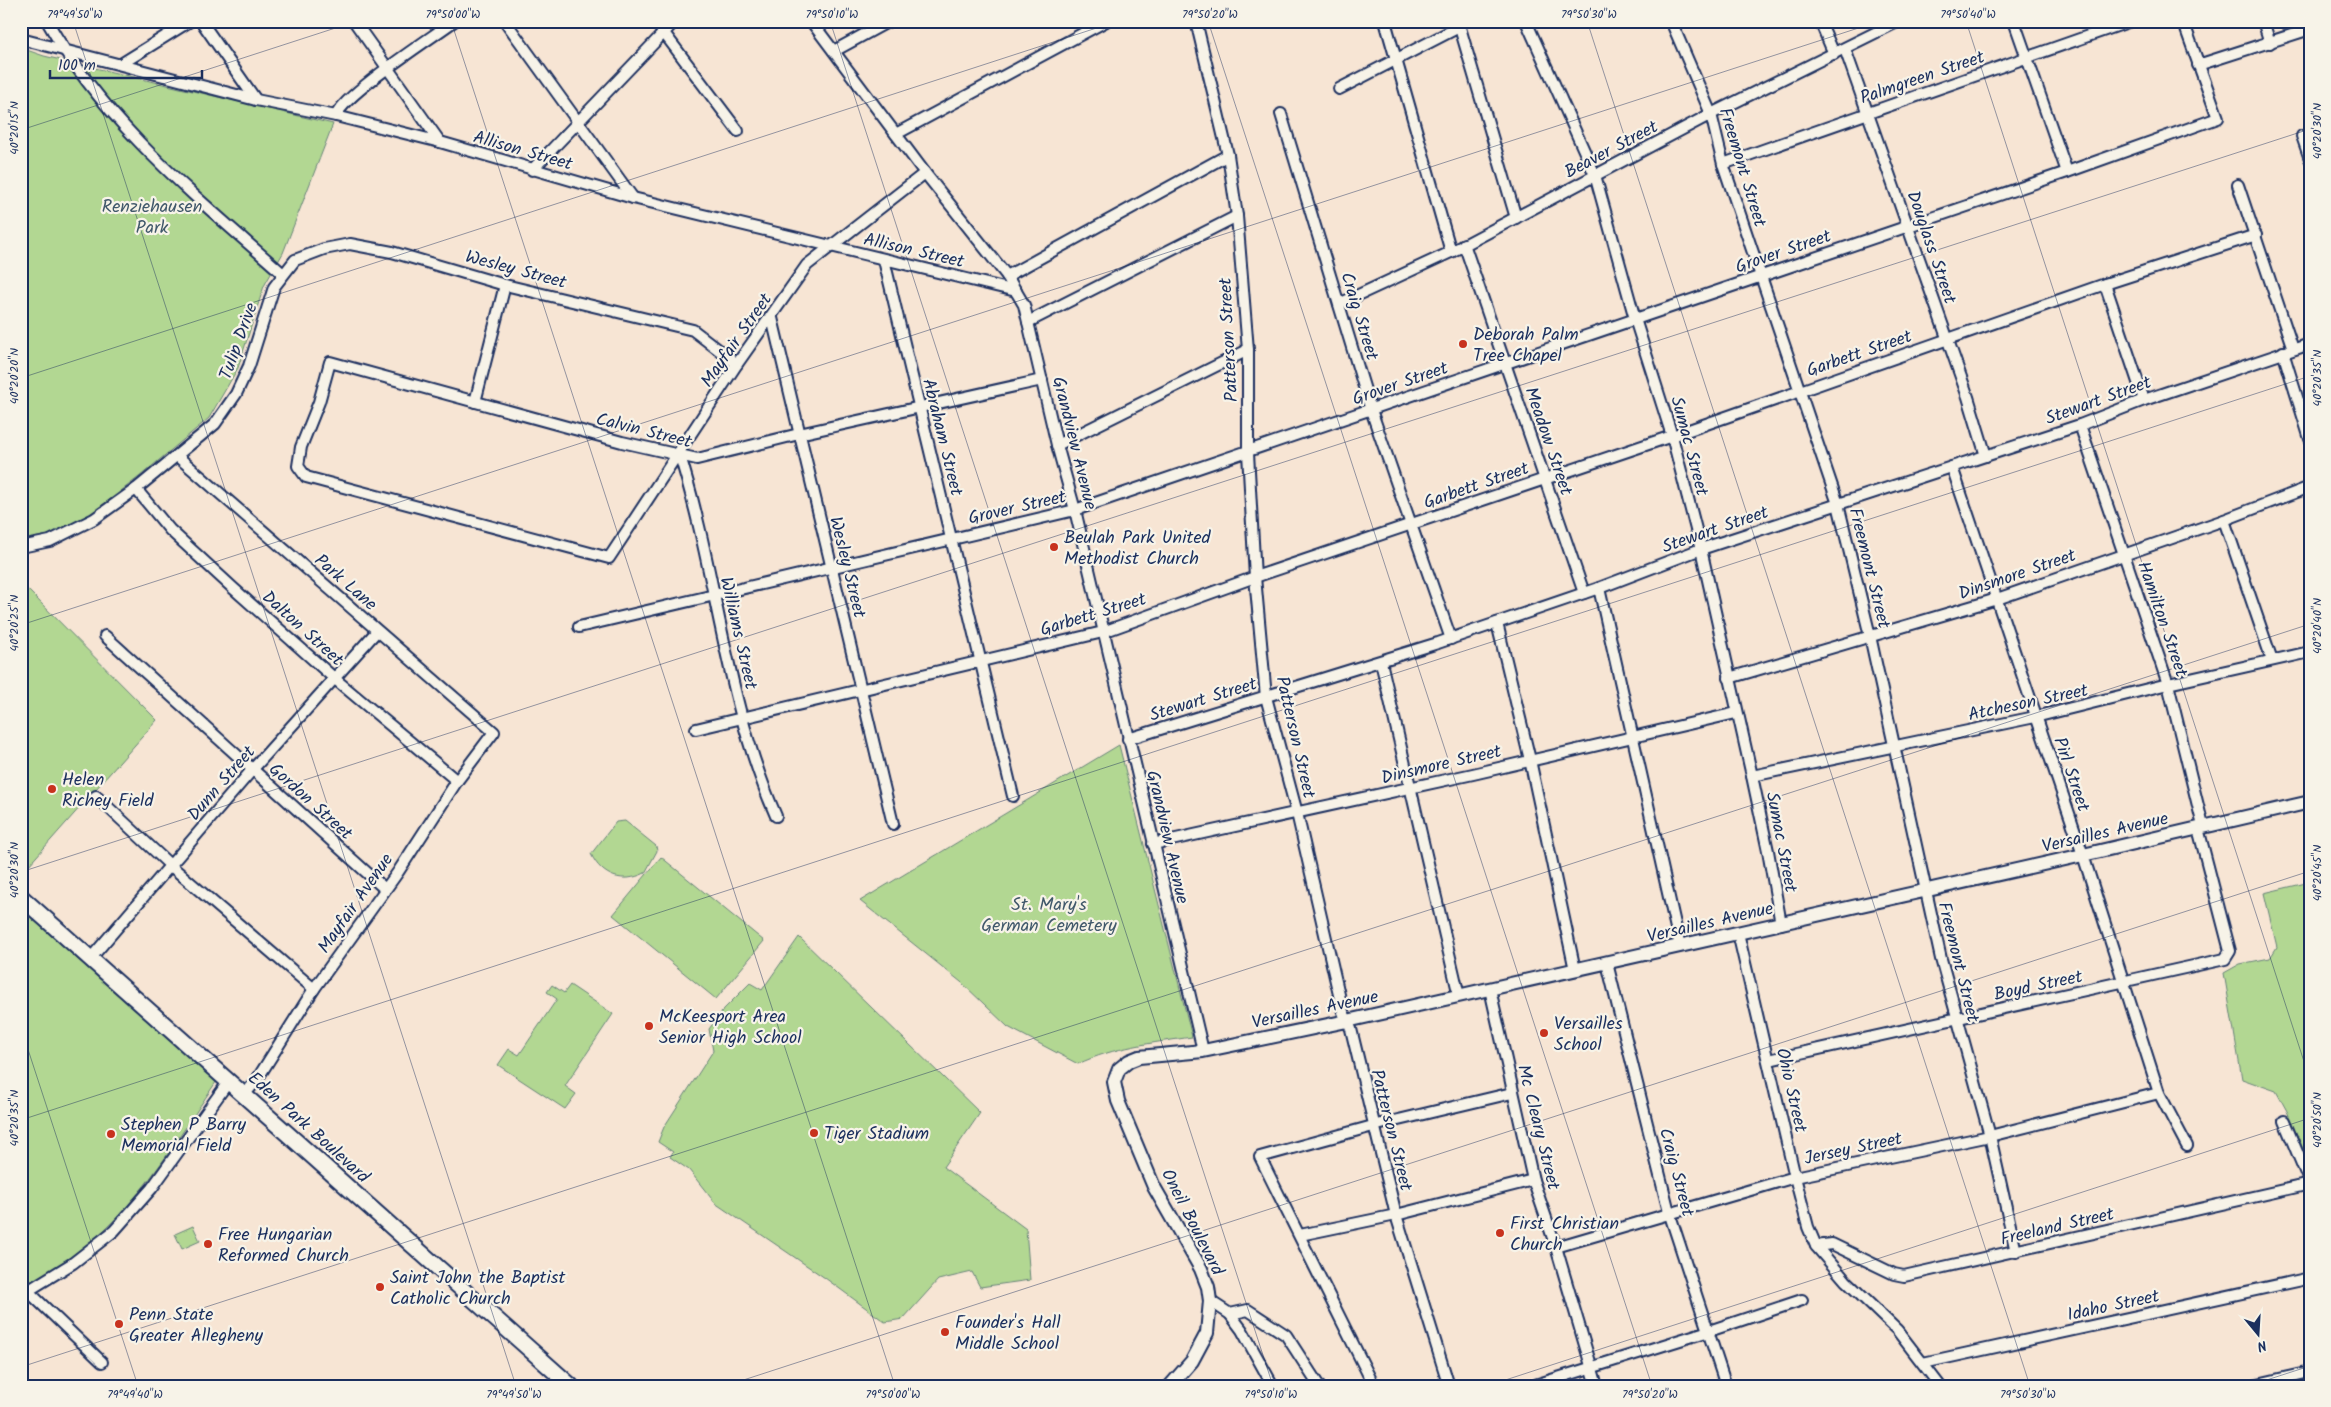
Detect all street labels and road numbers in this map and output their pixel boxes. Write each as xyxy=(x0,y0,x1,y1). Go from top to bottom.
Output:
street label: Palmgreen Street xyxy=(1856,43,1990,113)
street label: Freemont Street xyxy=(1710,104,1774,232)
street label: Beaver Street xyxy=(1560,113,1665,187)
street label: Allison Street xyxy=(469,123,577,180)
street label: Douglass Street xyxy=(1898,187,1964,309)
street label: Grover Street xyxy=(1732,222,1836,282)
street label: Allison Street xyxy=(861,226,968,277)
street label: Wesley Street xyxy=(462,243,570,298)
street label: Craig Street xyxy=(1331,269,1386,365)
street label: Patterson Street xyxy=(1212,276,1247,403)
street label: Mayfair Street xyxy=(694,287,781,394)
street label: Tulip Drive xyxy=(212,299,267,384)
street label: Garbett Street xyxy=(1803,323,1917,386)
street label: Grover Street xyxy=(1349,354,1453,414)
street label: Stewart Street xyxy=(2041,368,2157,434)
street label: Grandview Avenue xyxy=(1043,374,1104,513)
street label: Abraham Street xyxy=(913,376,970,500)
street label: Meadow Street xyxy=(1515,383,1580,501)
street label: Sumac Street xyxy=(1661,393,1716,500)
street label: Calvin Street xyxy=(593,406,696,458)
street label: Garbett Street xyxy=(1420,455,1534,518)
street label: Grover Street xyxy=(966,483,1070,534)
street label: Stewart Street xyxy=(1658,498,1774,562)
street label: Freemont Street xyxy=(1840,505,1898,633)
street label: Wesley Street xyxy=(820,514,873,622)
street label: Dinsmore Street xyxy=(1955,541,2081,609)
street label: Park Lane xyxy=(307,547,383,619)
street label: Hamilton Street xyxy=(2128,558,2195,682)
street label: Williams Street xyxy=(710,574,765,694)
street label: Dalton Street xyxy=(254,584,350,675)
street label: Garbett Street xyxy=(1037,585,1151,645)
street label: Stewart Street xyxy=(1146,670,1262,731)
street label: Patterson Street xyxy=(1266,673,1323,802)
street label: Atcheson Street xyxy=(1966,676,2092,730)
street label: Pirl Street xyxy=(2044,733,2097,817)
street label: Dinsmore Street xyxy=(1378,737,1505,793)
street label: Dunn Street xyxy=(181,739,264,828)
street label: Gordon Street xyxy=(261,756,359,849)
street label: Grandview Avenue xyxy=(1137,768,1196,907)
street label: Sumac Street xyxy=(1757,790,1805,896)
street label: Versailles Avenue xyxy=(2039,805,2171,862)
street label: Mayfair Avenue xyxy=(311,848,402,960)
street label: Versailles Avenue xyxy=(1644,895,1776,952)
street label: Freemont Street xyxy=(1929,899,1987,1027)
street label: Boyd Street xyxy=(1991,963,2086,1010)
street label: Versailles Avenue xyxy=(1249,983,1381,1038)
street label: Ohio Street xyxy=(1767,1045,1815,1136)
street label: Mc Cleary Street xyxy=(1508,1062,1567,1194)
street label: Eden Park Boulevard xyxy=(240,1065,376,1192)
street label: Patterson Street xyxy=(1361,1066,1420,1195)
street label: Craig Street xyxy=(1650,1125,1702,1221)
street label: Jersey Street xyxy=(1802,1125,1906,1174)
street label: Oneil Boulevard xyxy=(1152,1164,1231,1282)
street label: Freeland Street xyxy=(1998,1200,2118,1255)
street label: Idaho Street xyxy=(2064,1282,2163,1330)

